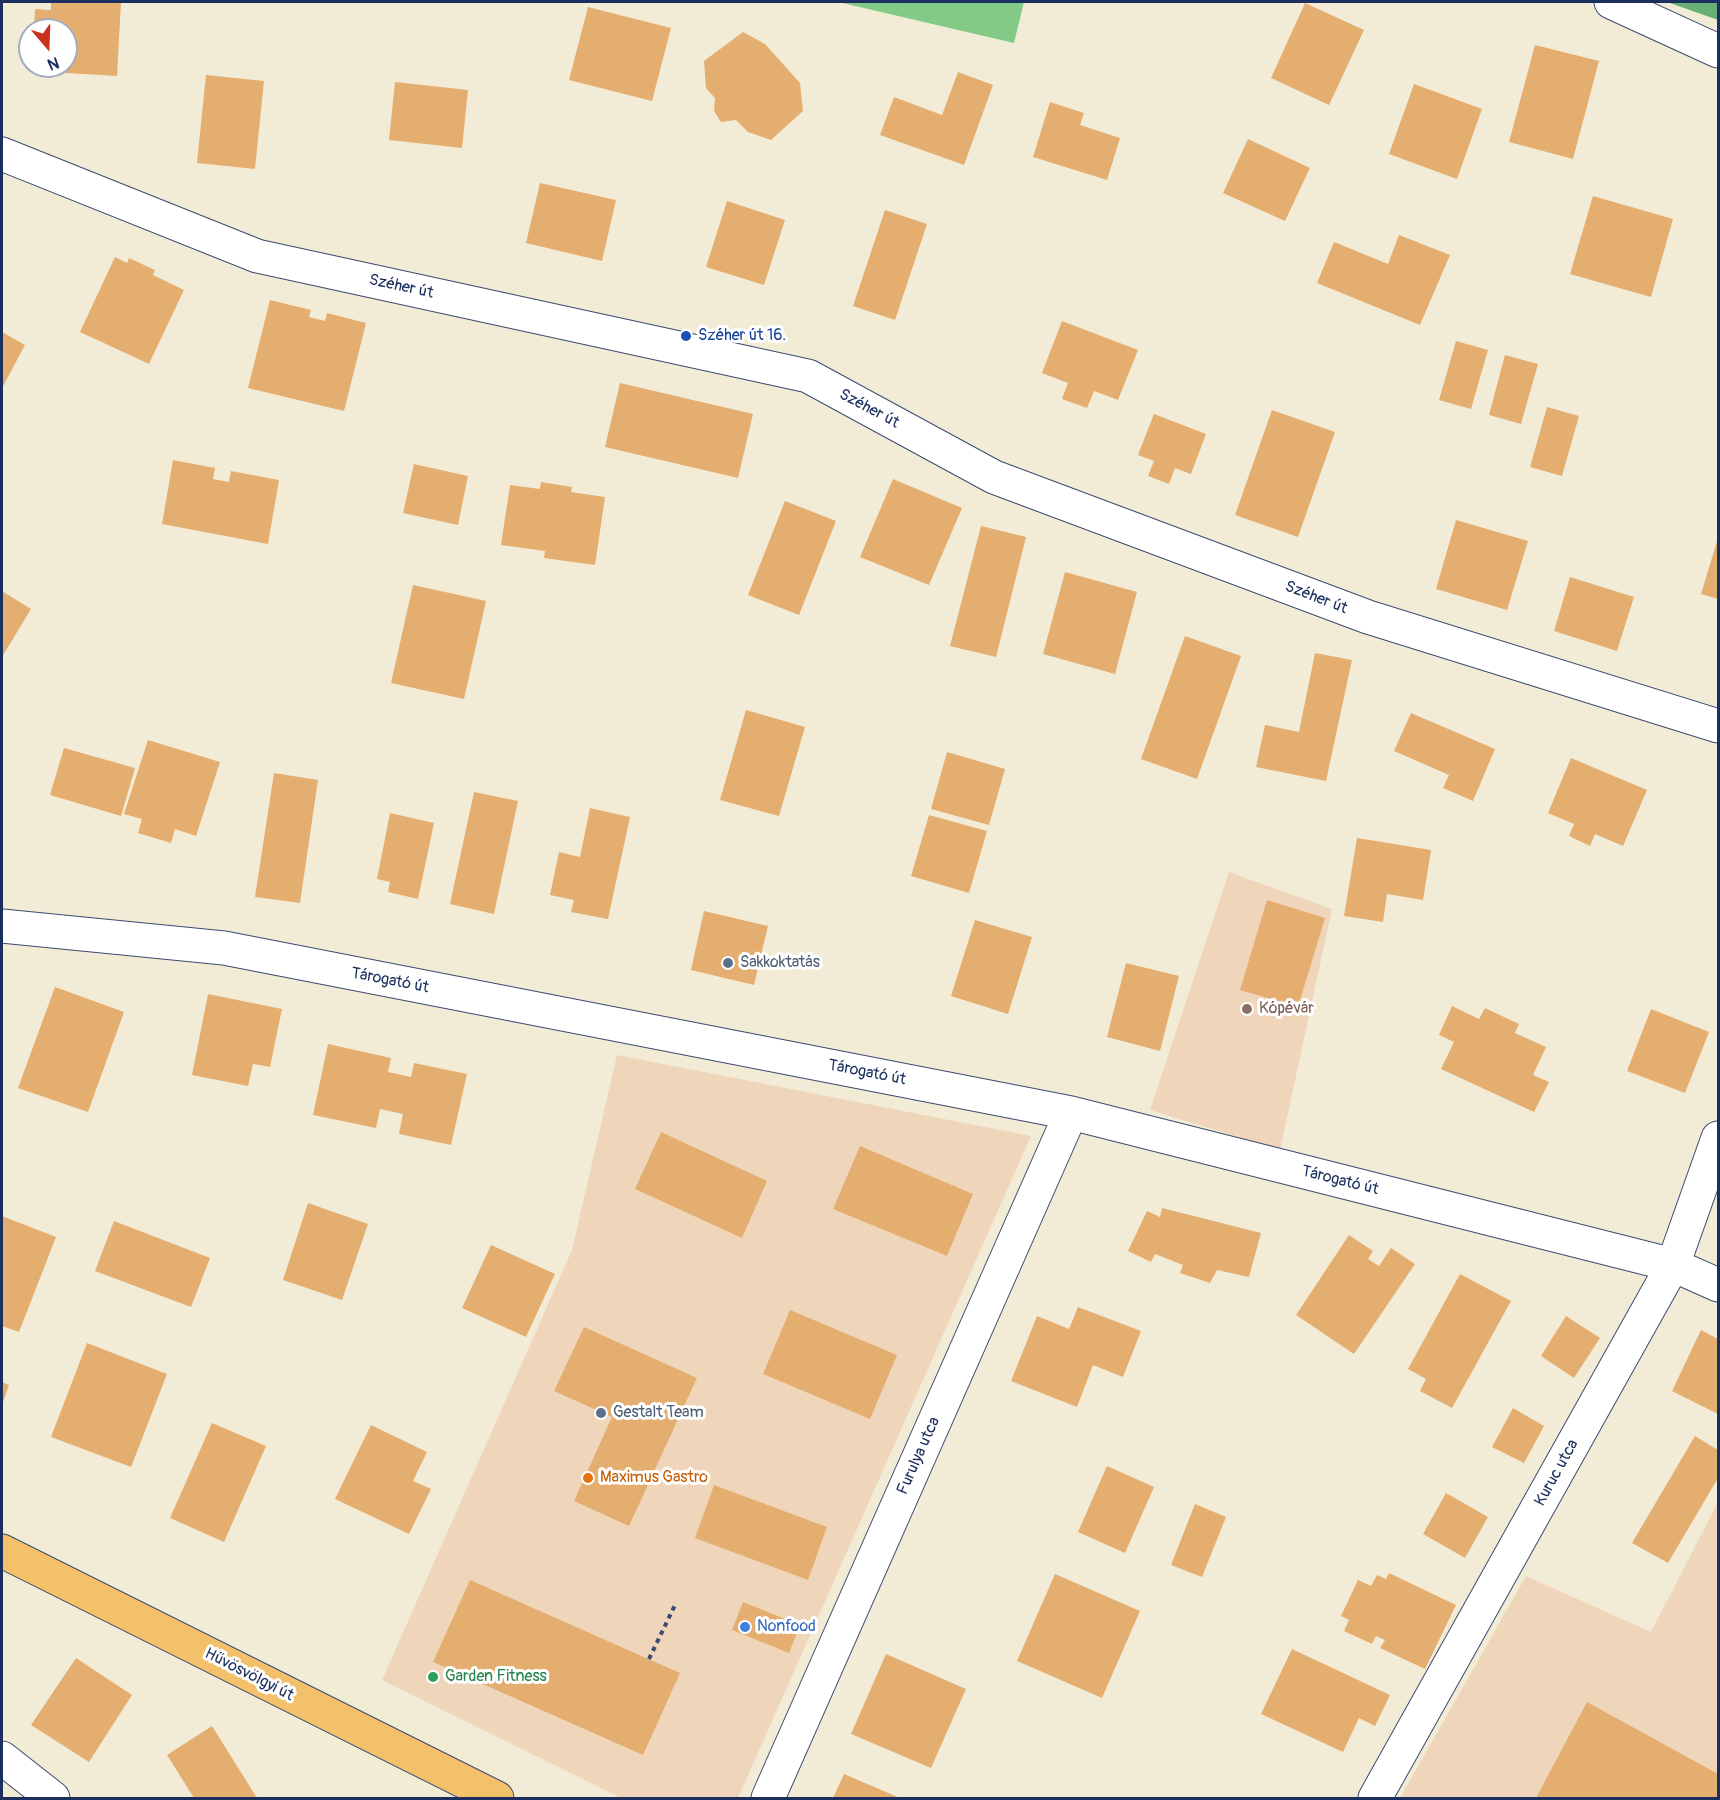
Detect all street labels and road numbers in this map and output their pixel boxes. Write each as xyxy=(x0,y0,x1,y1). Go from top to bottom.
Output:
street label: Széher út xyxy=(367,271,435,303)
street label: Széher út xyxy=(836,385,902,433)
street label: Széher út xyxy=(1282,577,1350,619)
street label: Tárogató út xyxy=(350,964,430,998)
street label: Tárogató út xyxy=(827,1056,907,1090)
street label: Tárogató út xyxy=(1299,1162,1381,1200)
street label: Furulya utca xyxy=(893,1414,945,1498)
street label: Kuruc utca xyxy=(1531,1436,1583,1510)
street label: Hűvösvölgyi út xyxy=(201,1644,297,1706)

